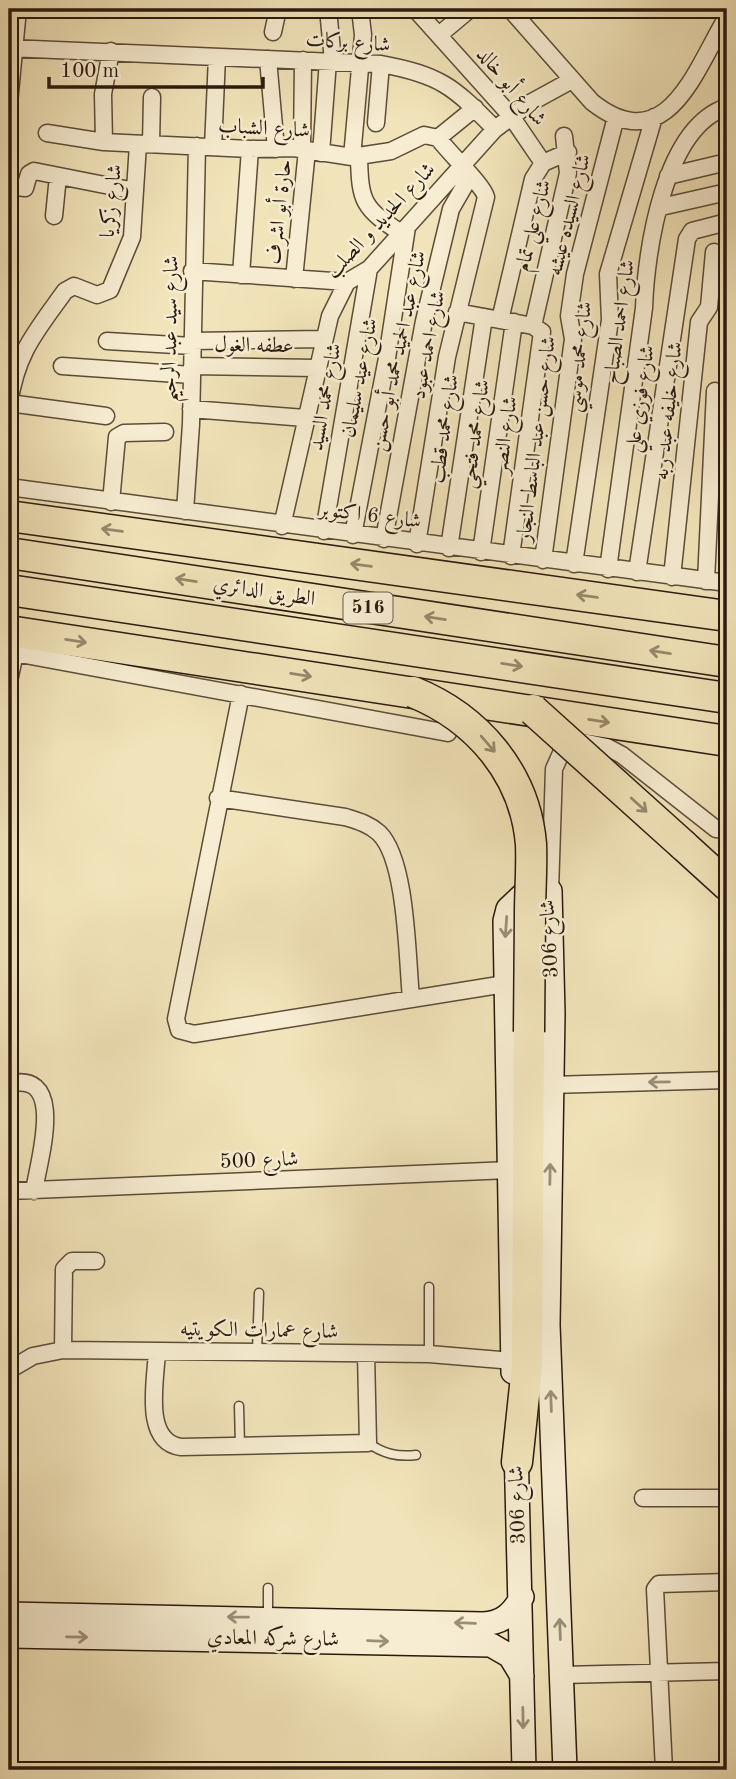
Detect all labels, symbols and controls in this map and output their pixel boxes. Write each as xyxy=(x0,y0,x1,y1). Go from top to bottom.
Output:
street label: شارع بركات xyxy=(304,29,391,62)
street label: شارع أبو خالد xyxy=(468,40,554,134)
scale bar xyxy=(49,46,262,90)
text: 100 m xyxy=(60,61,119,82)
street label: شارع الشباب xyxy=(217,116,310,148)
street label: شارع السيده عيشه xyxy=(545,152,601,279)
street label: حارة أبو اشرف xyxy=(258,158,298,266)
street label: شارع الحديد و الصلب xyxy=(322,159,444,287)
street label: شارع زكريا xyxy=(96,163,132,239)
street label: شارع علي تمام xyxy=(512,178,563,276)
street label: شارع عبد الحميد محمد أبو حسن xyxy=(362,248,436,454)
street label: شارع سيد عبد الرحيم xyxy=(158,255,192,403)
street label: شارع احمد الصباح xyxy=(601,259,646,386)
street label: شارع احمد عبود xyxy=(408,289,456,402)
street label: شارع محمد موسي xyxy=(564,301,604,414)
street label: شارع عيد سليمان xyxy=(338,317,388,441)
street label: عطفه الغول xyxy=(214,335,294,358)
street label: شارع حسن عبد الباسط النجار xyxy=(513,335,566,546)
street label: شارع خليفه عبد ربه xyxy=(651,341,693,482)
street label: شارع محمد السيد xyxy=(306,342,352,453)
street label: شارع فوزي علي xyxy=(623,344,667,455)
street label: شارع محمد قطب xyxy=(427,373,469,486)
street label: شارع محمد فتحي xyxy=(458,378,502,491)
street label: شارع النصر xyxy=(490,395,528,478)
street label: شارع 6 اكتوبر xyxy=(315,499,422,539)
one-way arrow xyxy=(101,524,124,537)
one-way arrow xyxy=(351,558,373,571)
one-way arrow xyxy=(175,573,198,586)
street label: الطريق الدائري xyxy=(211,574,316,614)
one-way arrow xyxy=(576,589,599,602)
road number: 516 xyxy=(344,593,392,624)
one-way arrow xyxy=(424,611,447,624)
one-way arrow xyxy=(64,635,87,648)
one-way arrow xyxy=(649,645,672,658)
one-way arrow xyxy=(500,659,523,672)
one-way arrow xyxy=(289,669,312,682)
one-way arrow xyxy=(587,715,610,728)
one-way arrow xyxy=(480,735,496,753)
one-way arrow xyxy=(629,797,647,813)
street label: شارع 306 xyxy=(537,899,569,979)
one-way arrow xyxy=(499,915,512,938)
one-way arrow xyxy=(648,1075,671,1089)
street label: شارع 500 xyxy=(219,1149,299,1179)
one-way arrow xyxy=(543,1163,557,1186)
street label: شارع عمارات الكويتيه xyxy=(179,1317,338,1349)
one-way arrow xyxy=(545,1390,558,1413)
street label: شارع 306 xyxy=(506,1465,536,1545)
one-way arrow xyxy=(227,1611,250,1624)
one-way arrow xyxy=(454,1616,477,1630)
one-way arrow xyxy=(553,1617,566,1640)
street label: شارع شركه المعادي xyxy=(207,1623,339,1657)
one-way arrow xyxy=(65,1630,88,1644)
one-way arrow xyxy=(366,1634,389,1648)
one-way arrow xyxy=(517,1706,530,1729)

